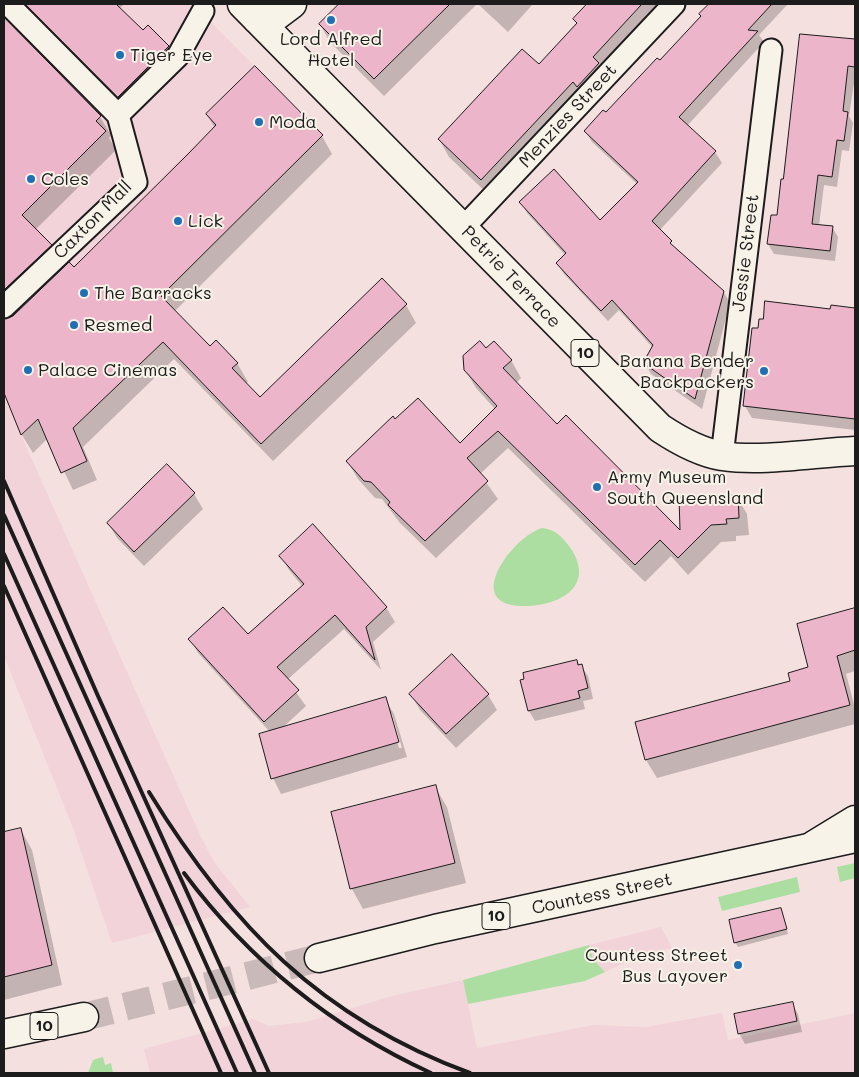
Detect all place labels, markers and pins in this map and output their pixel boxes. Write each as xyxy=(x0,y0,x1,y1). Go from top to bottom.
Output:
marker: Lord Alfred Hotel xyxy=(325,14,337,26)
place label: Lord Alfred Hotel xyxy=(280,28,382,70)
place label: Tiger Eye xyxy=(130,44,213,66)
marker: Tiger Eye xyxy=(114,49,126,61)
place label: Moda xyxy=(269,111,317,133)
marker: Moda xyxy=(253,116,265,128)
place label: Coles xyxy=(41,168,89,190)
marker: Coles xyxy=(25,173,37,185)
place label: Lick xyxy=(188,210,223,232)
marker: Lick xyxy=(172,215,184,227)
place label: The Barracks xyxy=(94,282,212,304)
marker: The Barracks xyxy=(78,287,90,299)
place label: Resmed xyxy=(84,314,152,336)
marker: Resmed xyxy=(68,319,80,331)
place label: Banana Bender Backpackers xyxy=(620,350,754,392)
place label: Palace Cinemas xyxy=(38,359,177,381)
marker: Palace Cinemas xyxy=(22,364,34,376)
marker: Banana Bender Backpackers xyxy=(758,365,770,377)
place label: Army Museum South Queensland xyxy=(607,466,764,508)
marker: Army Museum South Queensland xyxy=(591,481,603,493)
place label: Countess Street Bus Layover xyxy=(585,944,728,986)
marker: Countess Street Bus Layover xyxy=(732,959,744,971)

